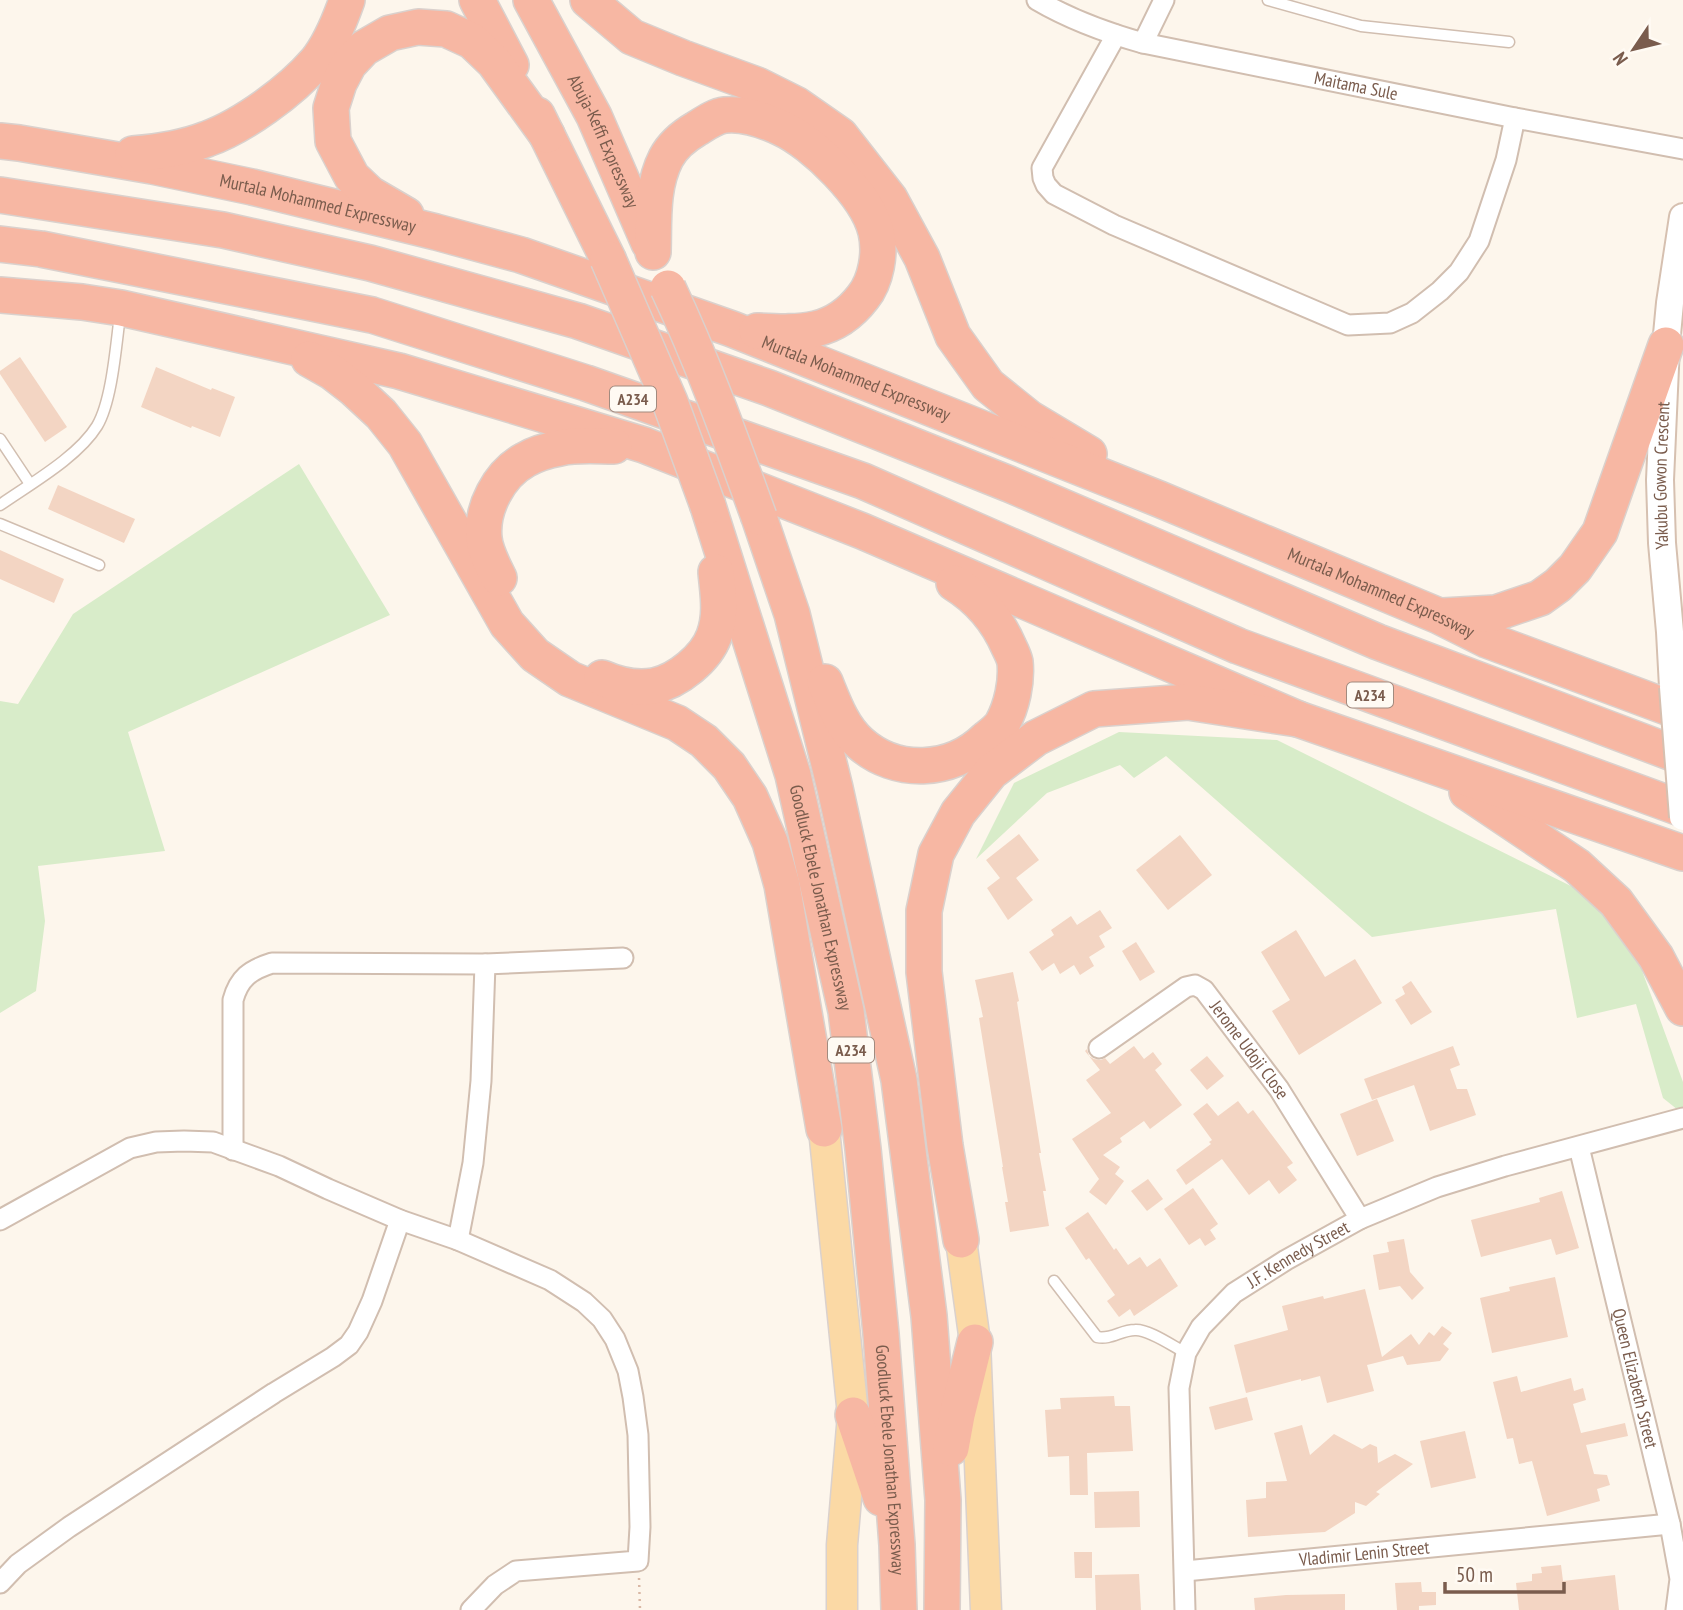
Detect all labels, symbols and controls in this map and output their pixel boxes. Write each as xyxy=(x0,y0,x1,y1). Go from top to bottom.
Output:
north arrow xyxy=(1599,14,1669,84)
text: N xyxy=(1607,48,1633,70)
street label: Maitama Sule xyxy=(1312,66,1400,105)
street label: Abuja-Keffi Expressway xyxy=(563,70,645,212)
street label: Murtala Mohammed Expressway xyxy=(218,169,419,238)
street label: Murtala Mohammed Expressway xyxy=(759,330,954,426)
road number: A234 xyxy=(610,386,656,412)
street label: Yakubu Gowon Crescent xyxy=(1648,401,1674,550)
street label: Murtala Mohammed Expressway xyxy=(1284,542,1479,643)
road number: A234 xyxy=(1347,682,1393,708)
street label: Goodluck Ebele Jonathan Expressway xyxy=(785,783,858,1013)
street label: Jerome Udoji Close xyxy=(1204,995,1294,1103)
road number: A234 xyxy=(828,1038,874,1062)
street label: J.F. Kennedy Street xyxy=(1241,1215,1353,1294)
street label: Queen Elizabeth Street xyxy=(1607,1306,1663,1450)
street label: Goodluck Ebele Jonathan Expressway xyxy=(871,1344,910,1575)
street label: Vladimir Lenin Street xyxy=(1297,1535,1430,1571)
scale bar xyxy=(1445,1550,1564,1594)
text: 50 m xyxy=(1456,1561,1493,1588)

